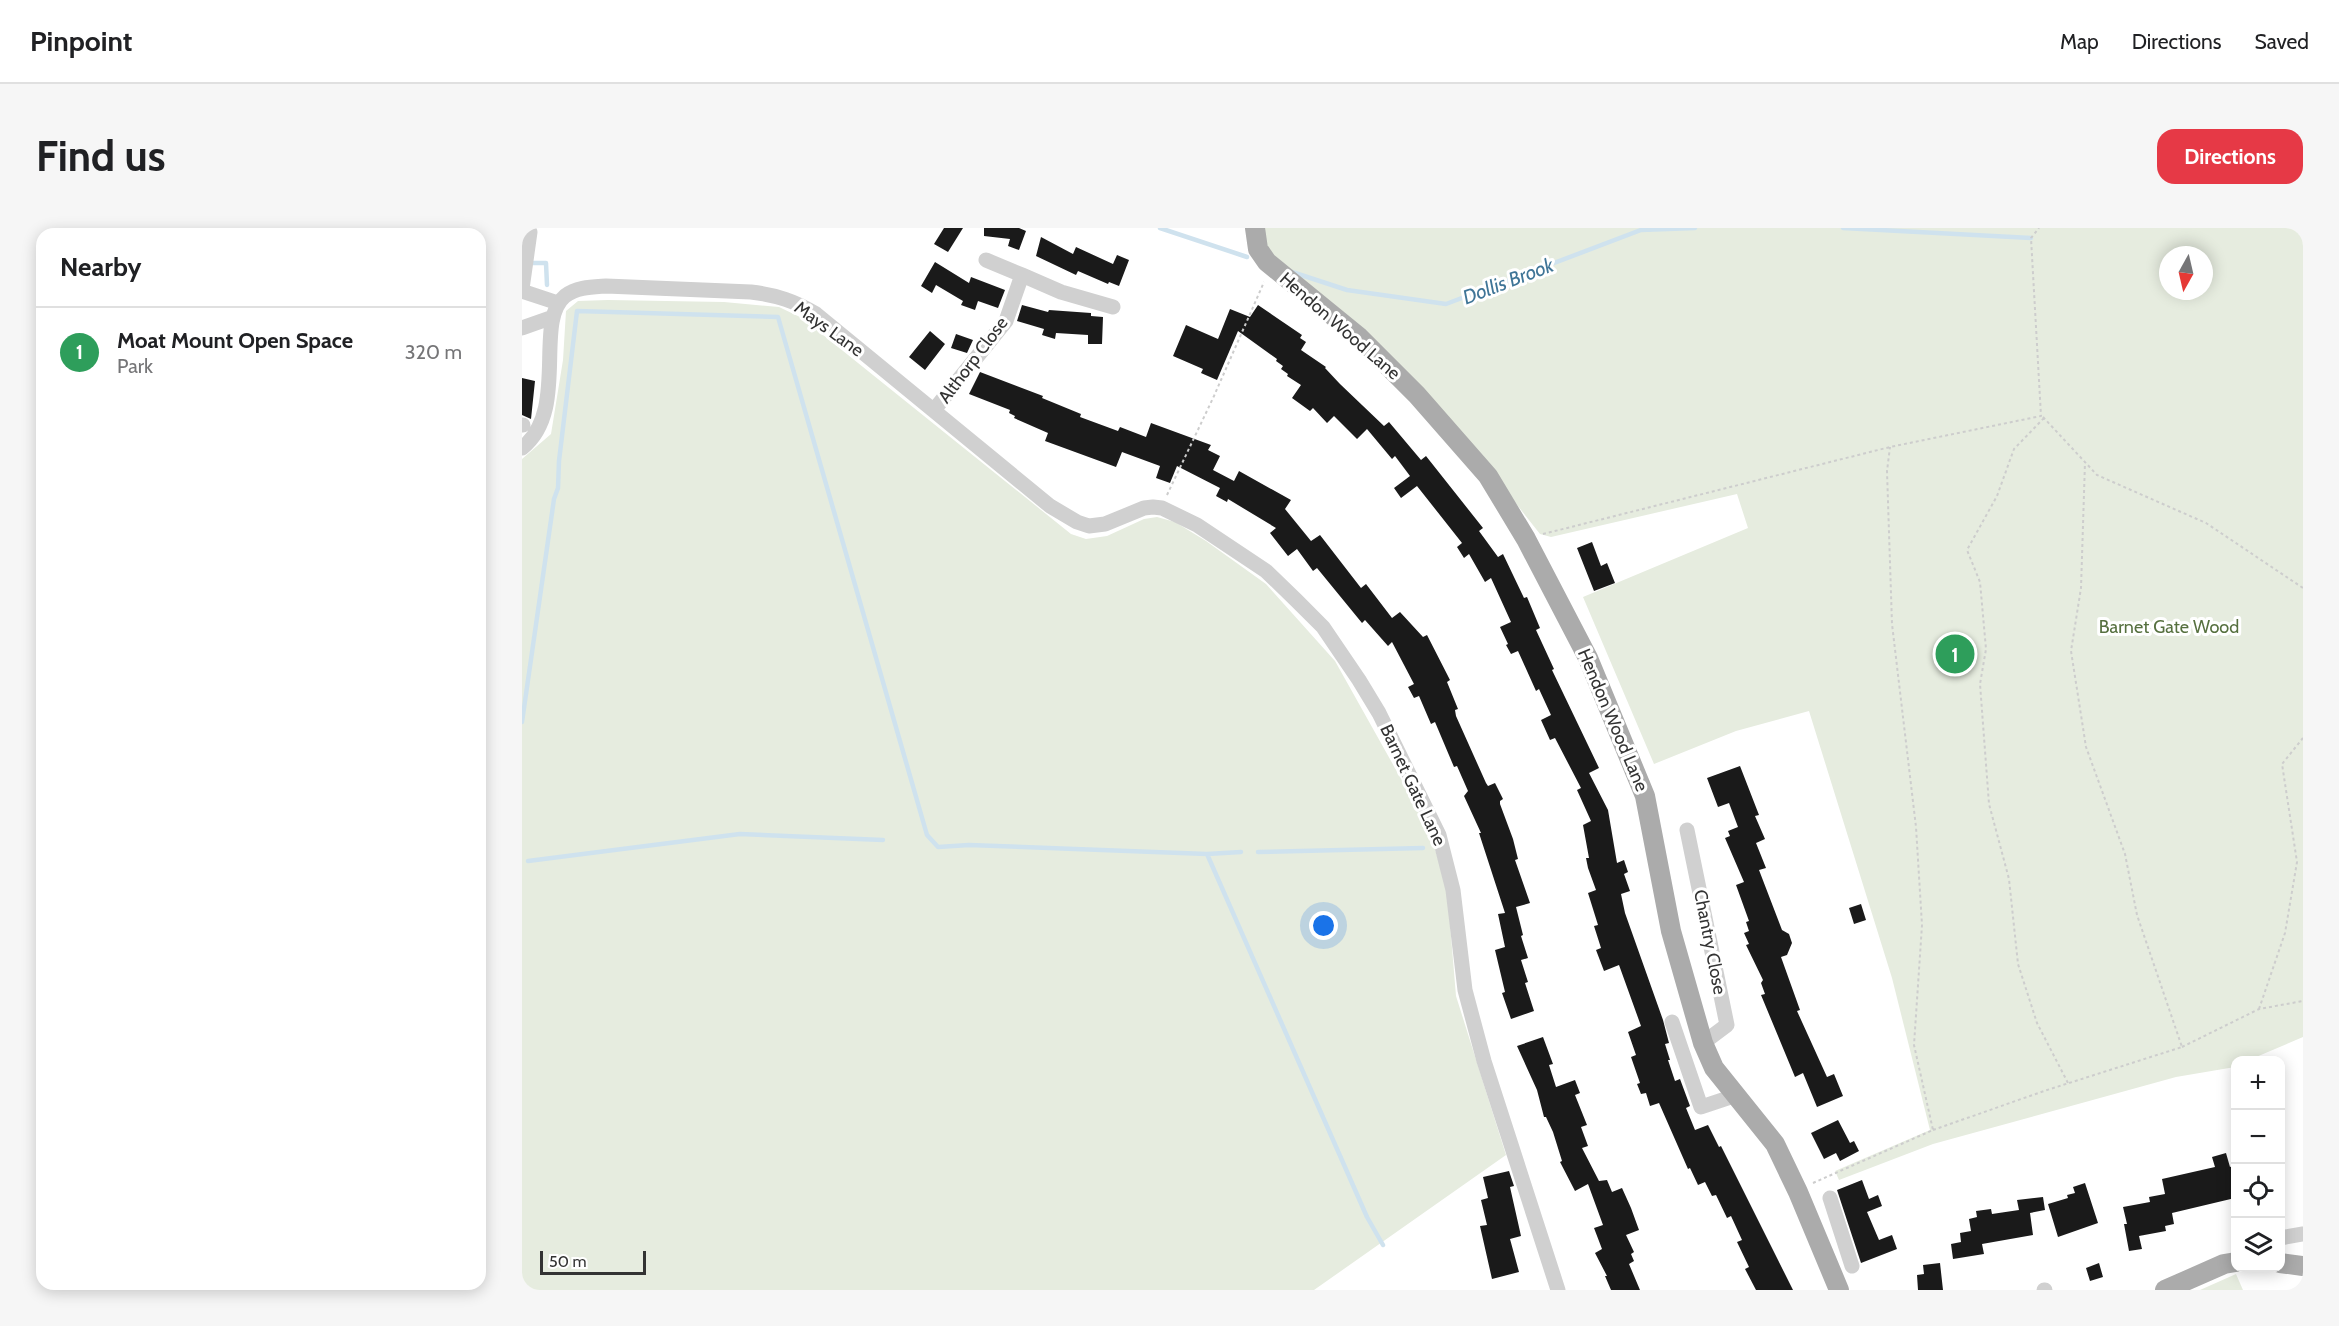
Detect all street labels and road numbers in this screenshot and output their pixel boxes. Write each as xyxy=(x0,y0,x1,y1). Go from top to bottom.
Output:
street label: Hendon Wood Lane xyxy=(1275,268,1405,384)
street label: Mays Lane xyxy=(790,297,868,361)
street label: Althorp Close xyxy=(933,312,1013,408)
street label: Hendon Wood Lane xyxy=(1573,645,1653,795)
street label: Barnet Gate Lane xyxy=(1375,721,1451,849)
street label: Chantry Close xyxy=(1689,888,1731,996)

